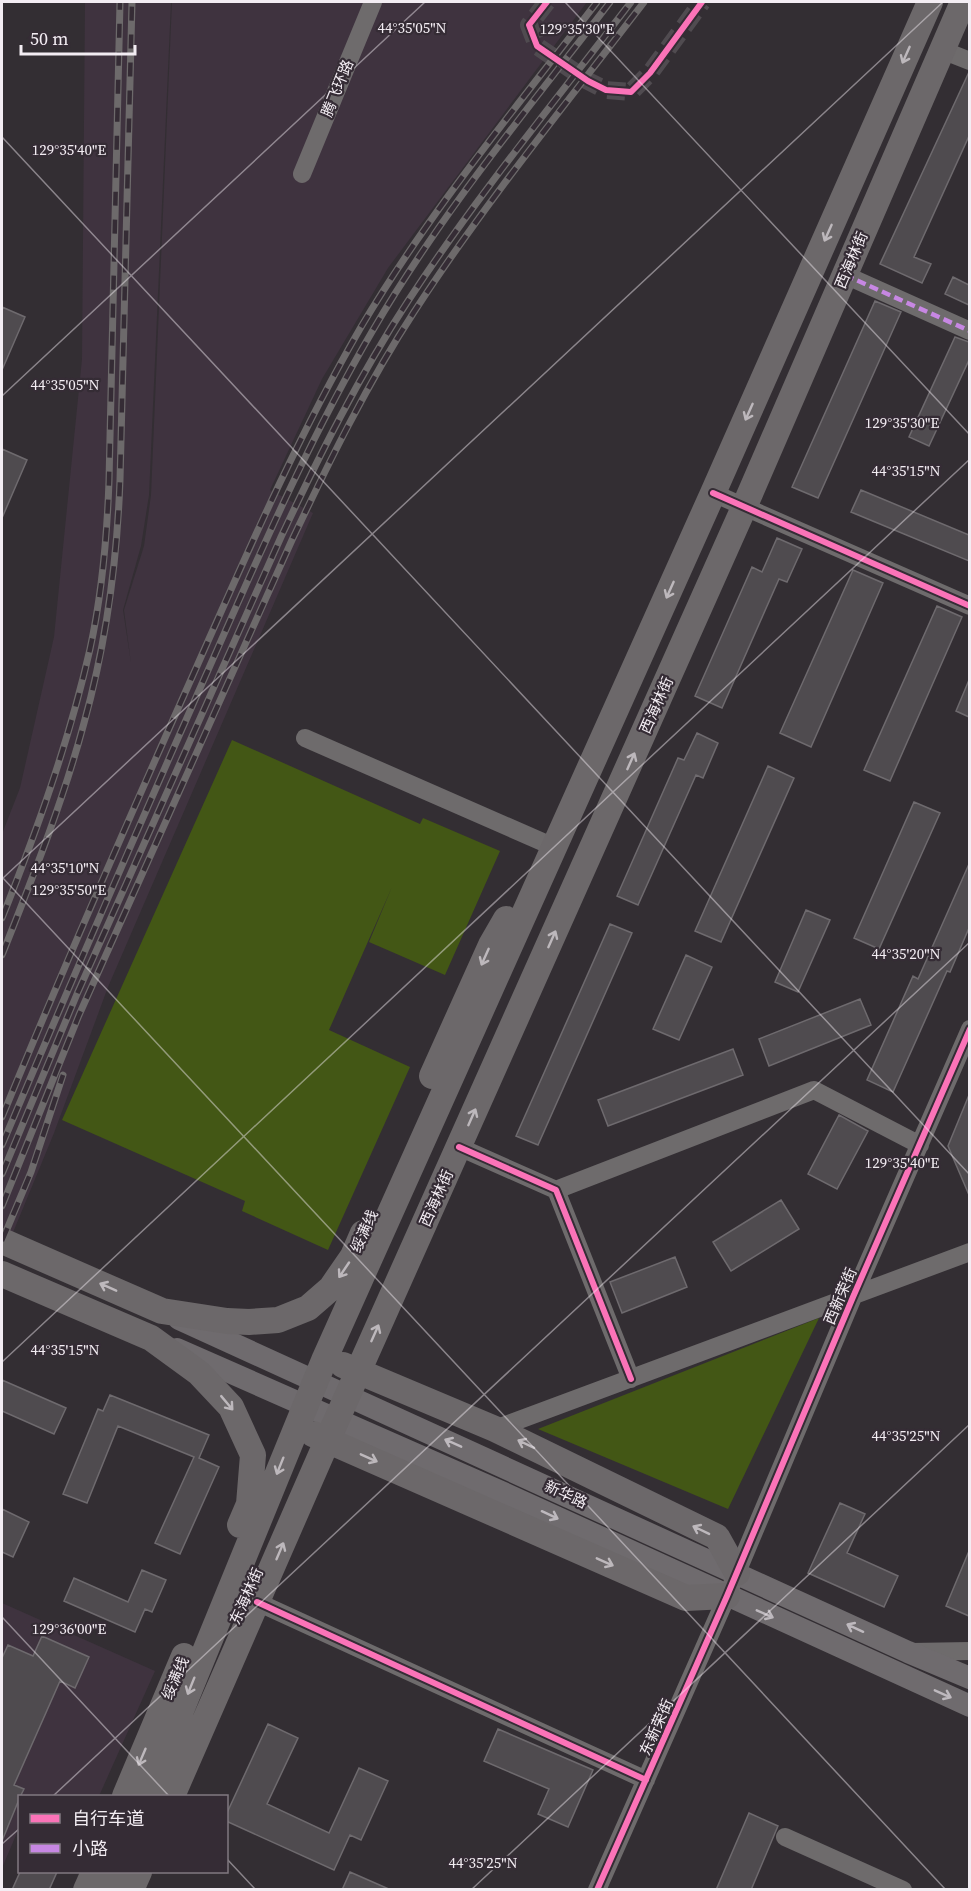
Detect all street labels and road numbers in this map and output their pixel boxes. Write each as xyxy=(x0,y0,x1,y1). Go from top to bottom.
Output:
street label: 腾飞环路 xyxy=(316,56,358,120)
street label: 西海林街 xyxy=(830,228,872,292)
street label: 西海林街 xyxy=(634,673,678,737)
street label: 西海林街 xyxy=(414,1166,458,1230)
street label: 绥满线 xyxy=(345,1206,383,1256)
street label: 西新荣街 xyxy=(819,1264,861,1328)
street label: 新华路 xyxy=(541,1475,591,1513)
street label: 东海林街 xyxy=(224,1564,268,1628)
street label: 绥满线 xyxy=(157,1653,193,1703)
street label: 东新荣街 xyxy=(634,1695,678,1759)

